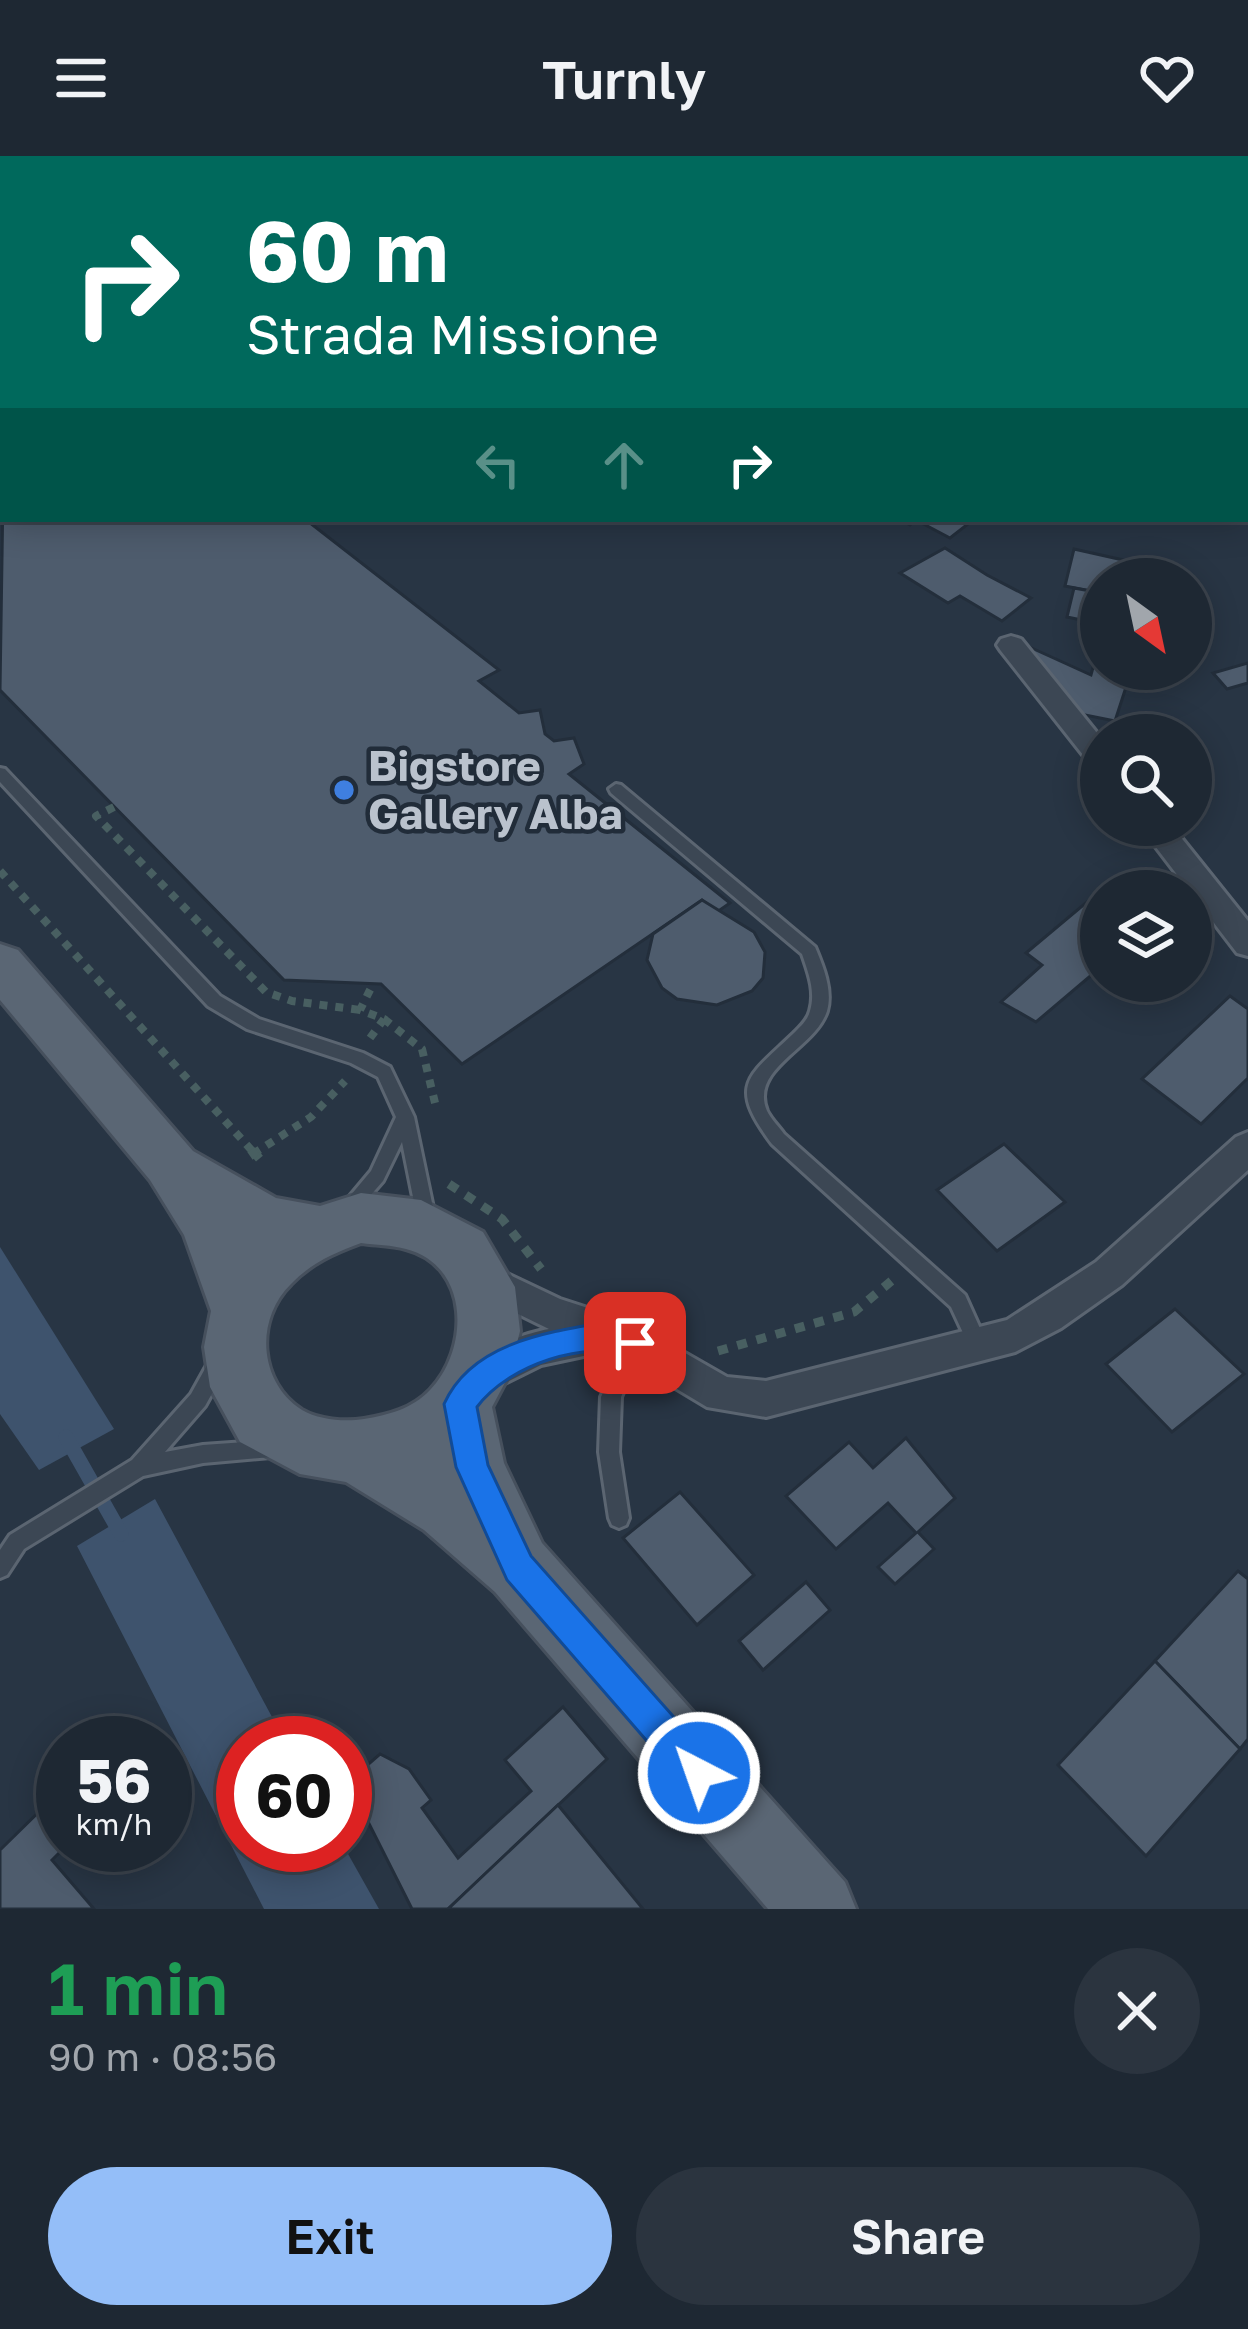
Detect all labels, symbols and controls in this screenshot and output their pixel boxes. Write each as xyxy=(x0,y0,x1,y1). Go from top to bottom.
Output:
icon: menu xyxy=(48,45,114,111)
icon: heart xyxy=(1134,45,1200,111)
text: Turnly xyxy=(542,46,706,111)
text: 60 m xyxy=(246,200,448,300)
icon: right xyxy=(48,204,204,360)
text: Strada Missione xyxy=(246,301,659,366)
icon: left xyxy=(465,432,531,498)
icon: ahead xyxy=(591,432,657,498)
icon: right xyxy=(717,432,783,498)
north arrow xyxy=(1080,558,1212,690)
map controls xyxy=(1080,558,1212,1002)
button: search xyxy=(1080,714,1212,846)
place label: Bigstore Gallery Alba xyxy=(368,740,623,838)
marker: Bigstore Gallery Alba xyxy=(331,777,357,803)
button: layers xyxy=(1080,870,1212,1002)
pin xyxy=(584,1292,686,1394)
icon: arrive xyxy=(602,1310,668,1376)
position arrow xyxy=(636,1710,762,1836)
speed limit sign: 60 xyxy=(216,1716,372,1872)
text: 56 xyxy=(77,1743,151,1815)
text: km/h xyxy=(76,1806,152,1842)
text: 1 min xyxy=(48,1944,228,2031)
button: close xyxy=(1074,1948,1200,2074)
text: 90 m · 08:56 xyxy=(48,2033,277,2080)
button: Exit xyxy=(48,2167,612,2305)
button: Share xyxy=(636,2167,1200,2305)

